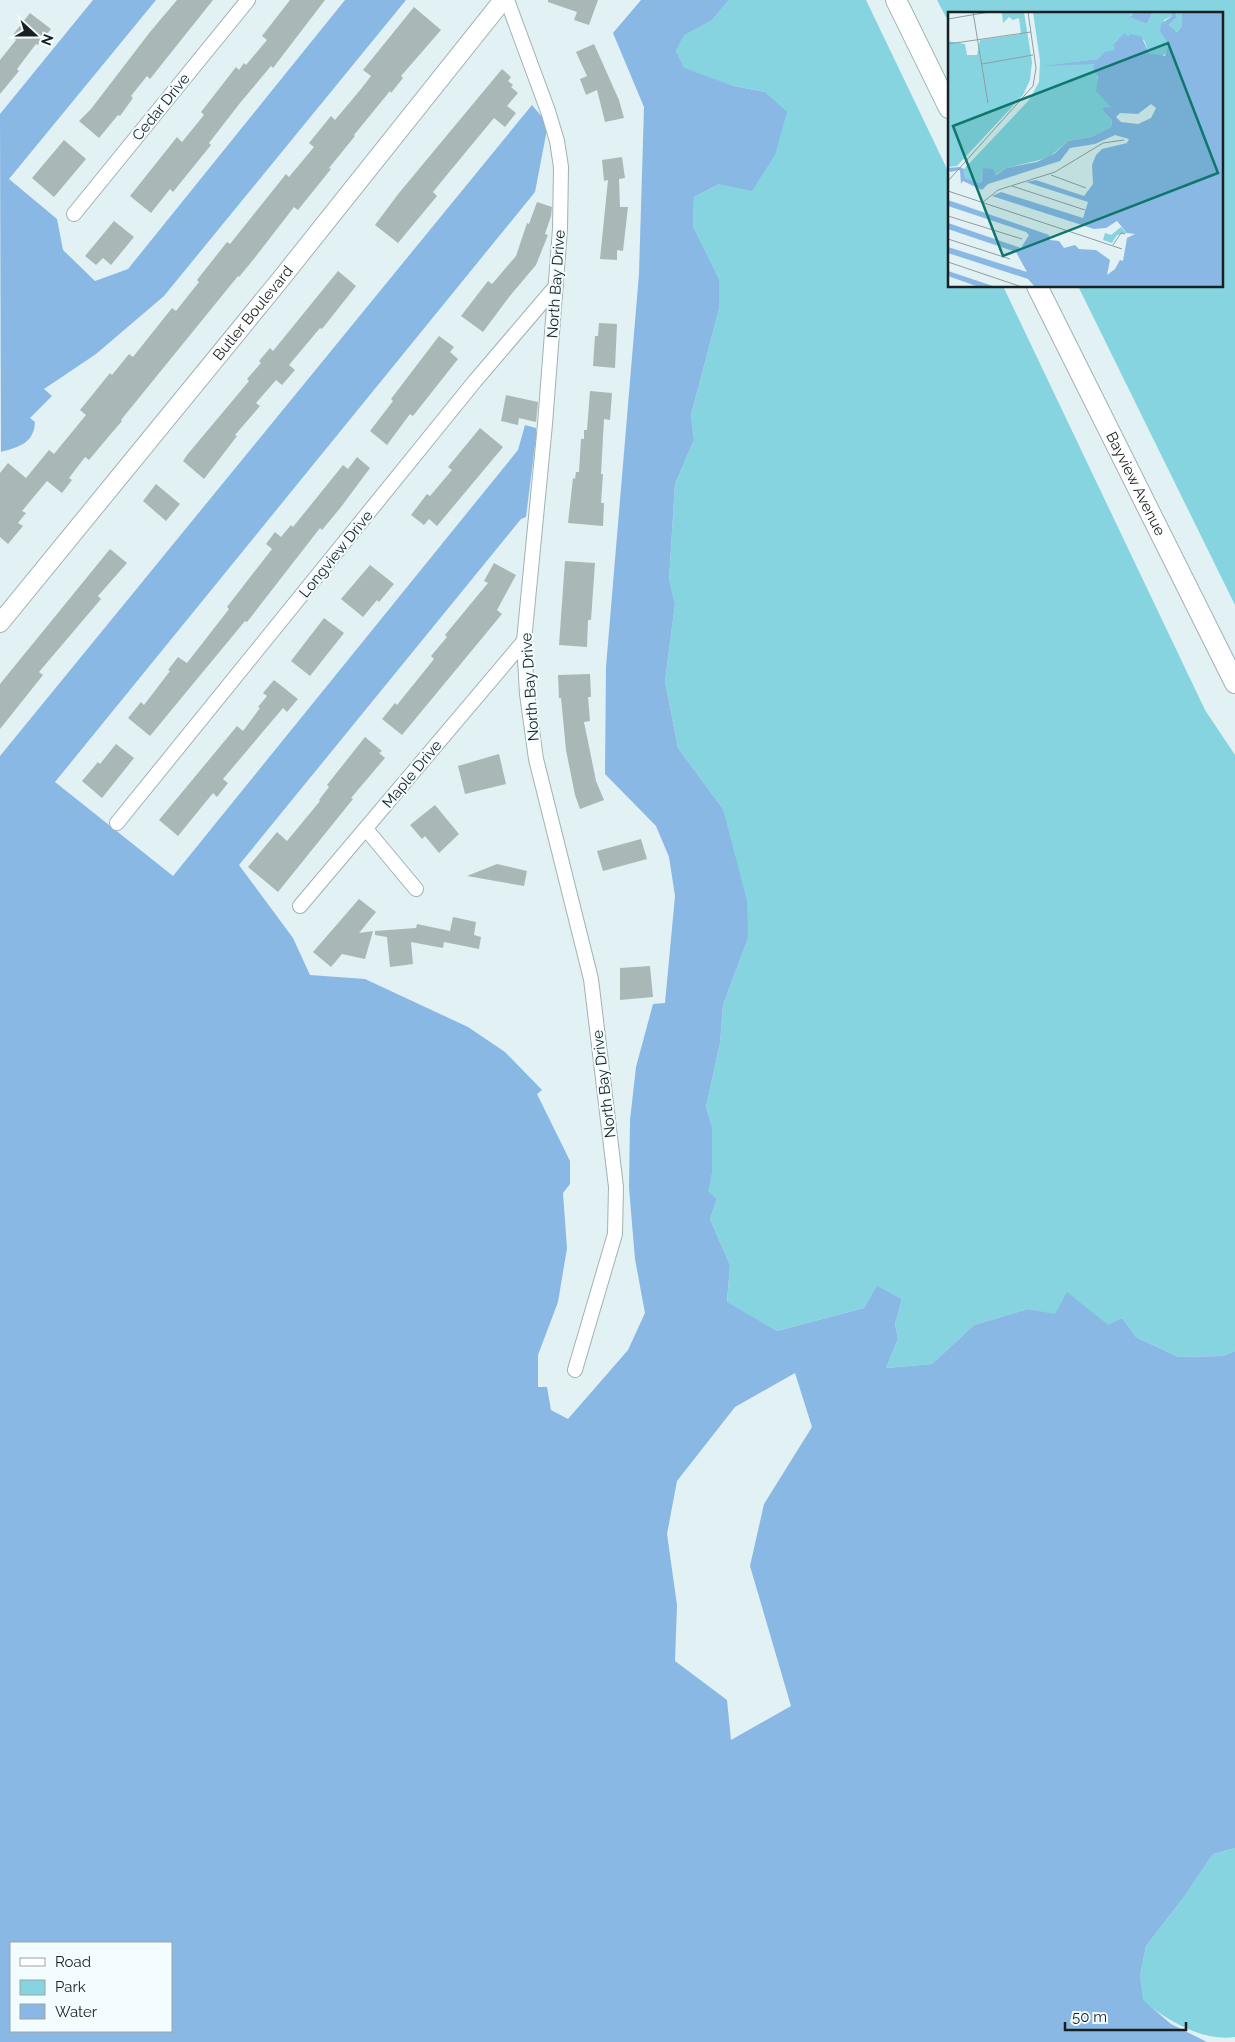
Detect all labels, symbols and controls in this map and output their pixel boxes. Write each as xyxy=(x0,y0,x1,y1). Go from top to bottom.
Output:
north arrow xyxy=(10,10,60,60)
inset map xyxy=(948,12,1222,288)
text: N xyxy=(38,32,57,48)
street label: Cedar Drive xyxy=(128,70,194,144)
street label: North Bay Drive xyxy=(543,229,569,339)
street label: Butler Boulevard xyxy=(209,262,297,364)
street label: Bayview Avenue xyxy=(1102,429,1169,539)
street label: Longview Drive xyxy=(295,507,377,601)
street label: North Bay Drive xyxy=(517,632,543,742)
street label: Maple Drive xyxy=(378,736,446,812)
street label: North Bay Drive xyxy=(588,1029,620,1139)
legend xyxy=(10,1942,172,2032)
text: Road xyxy=(55,1953,91,1971)
text: Park xyxy=(55,1978,86,1996)
scale bar xyxy=(1065,2000,1186,2032)
text: Water xyxy=(55,2003,98,2021)
text: 50 m xyxy=(1072,2008,1107,2026)

